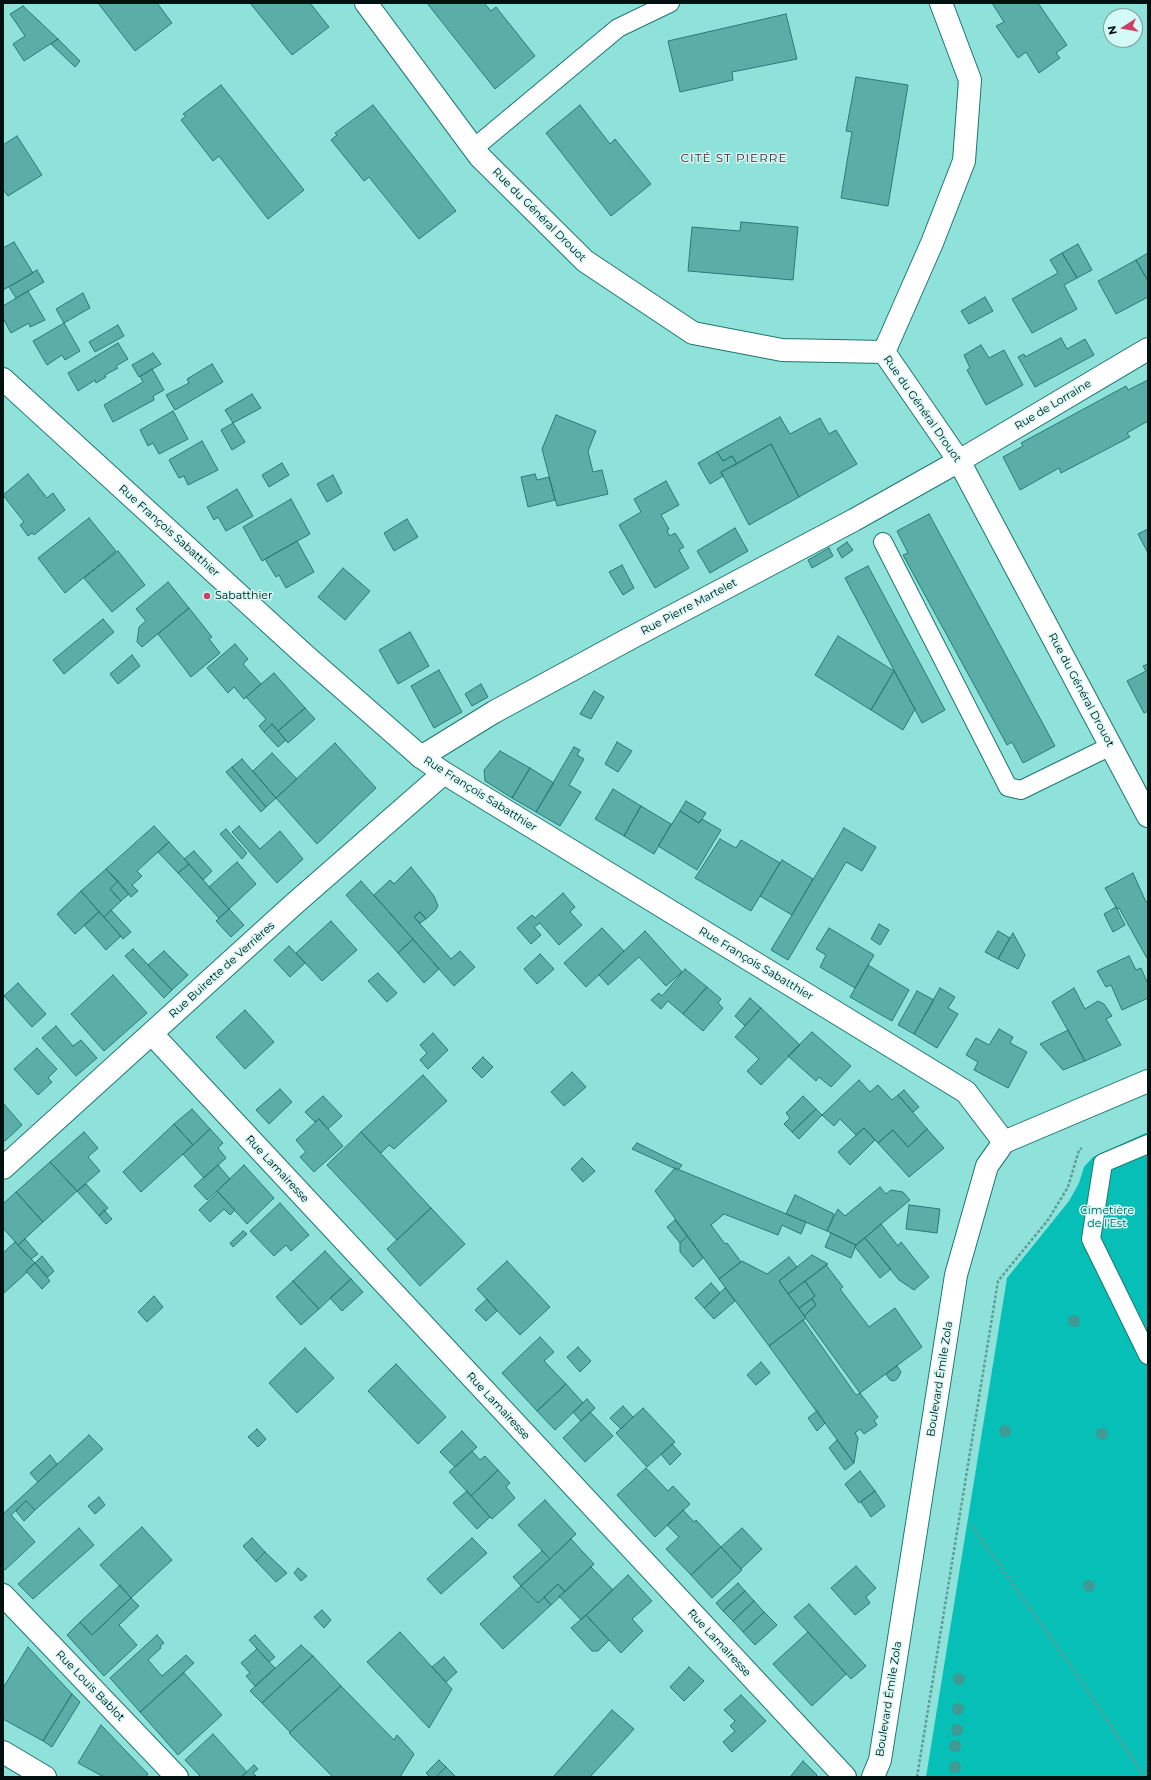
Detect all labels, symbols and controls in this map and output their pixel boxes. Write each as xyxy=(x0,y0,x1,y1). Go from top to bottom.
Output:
north arrow xyxy=(1103,8,1143,48)
text: N xyxy=(1104,24,1120,36)
district label: CITÉ ST PIERRE xyxy=(680,151,788,165)
street label: Rue du Général Drouot xyxy=(489,165,589,265)
street label: Rue du Général Drouot xyxy=(880,353,964,465)
street label: Rue de Lorraine xyxy=(1012,377,1094,433)
street label: Rue François Sabatthier xyxy=(116,482,222,580)
street label: Rue Pierre Martelet xyxy=(639,576,739,638)
place label: Sabatthier xyxy=(215,589,272,603)
marker: Sabatthier xyxy=(202,591,212,601)
street label: Rue du Général Drouot xyxy=(1045,631,1117,749)
street label: Rue François Sabatthier xyxy=(421,754,539,834)
street label: Rue Buirette de Verrières xyxy=(166,919,278,1021)
street label: Rue François Sabatthier xyxy=(696,925,816,1003)
street label: Rue Lamairesse xyxy=(242,1133,312,1205)
park label: Cimetière de l'Est xyxy=(1080,1204,1134,1230)
street label: Boulevard Émile Zola xyxy=(924,1320,956,1438)
street label: Rue Lamairesse xyxy=(463,1370,533,1442)
street label: Rue Lamairesse xyxy=(684,1607,754,1679)
street label: Boulevard Émile Zola xyxy=(873,1640,905,1758)
street label: Rue Louis Bablot xyxy=(53,1648,127,1724)

